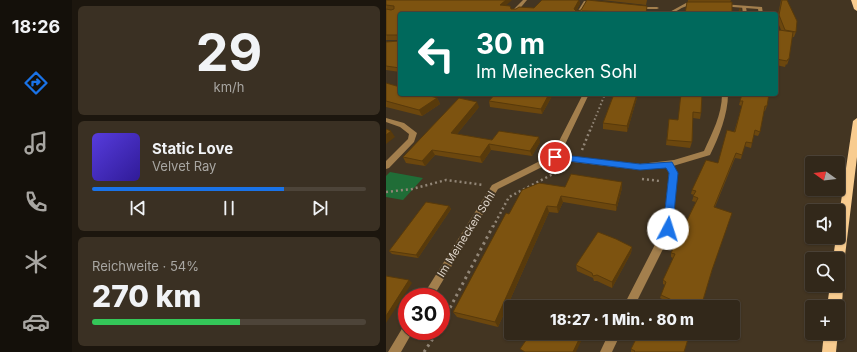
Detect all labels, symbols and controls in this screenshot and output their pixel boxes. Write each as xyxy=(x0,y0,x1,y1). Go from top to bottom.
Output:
text: 18:26 xyxy=(12,16,60,37)
text: 29 xyxy=(196,21,262,84)
text: 30 m xyxy=(476,27,545,61)
icon: left xyxy=(410,28,462,80)
text: Im Meinecken Sohl xyxy=(476,61,637,82)
icon: directions xyxy=(22,69,50,97)
text: km/h xyxy=(214,79,244,95)
icon: music xyxy=(22,129,50,157)
text: Static Love xyxy=(152,139,233,158)
pin xyxy=(538,140,572,174)
icon: arrive xyxy=(544,146,566,168)
north arrow xyxy=(805,156,845,196)
map controls xyxy=(805,156,845,340)
text: Velvet Ray xyxy=(152,158,216,174)
icon: phone xyxy=(22,188,50,216)
street label: Im Meinecken Sohl xyxy=(434,189,498,279)
icon: previous xyxy=(127,197,149,219)
icon: pause xyxy=(218,197,240,219)
icon: next xyxy=(309,197,331,219)
button: sound xyxy=(805,204,845,244)
position arrow xyxy=(647,208,689,250)
icon: climate xyxy=(22,248,50,276)
button: search xyxy=(805,252,845,292)
text: Reichweite · 54% xyxy=(92,258,199,274)
text: 270 km xyxy=(92,278,201,314)
speed limit sign: 30 xyxy=(398,288,450,340)
button: + xyxy=(805,300,845,340)
icon: car xyxy=(22,308,50,336)
text: 18:27 · 1 Min. · 80 m xyxy=(550,310,694,329)

